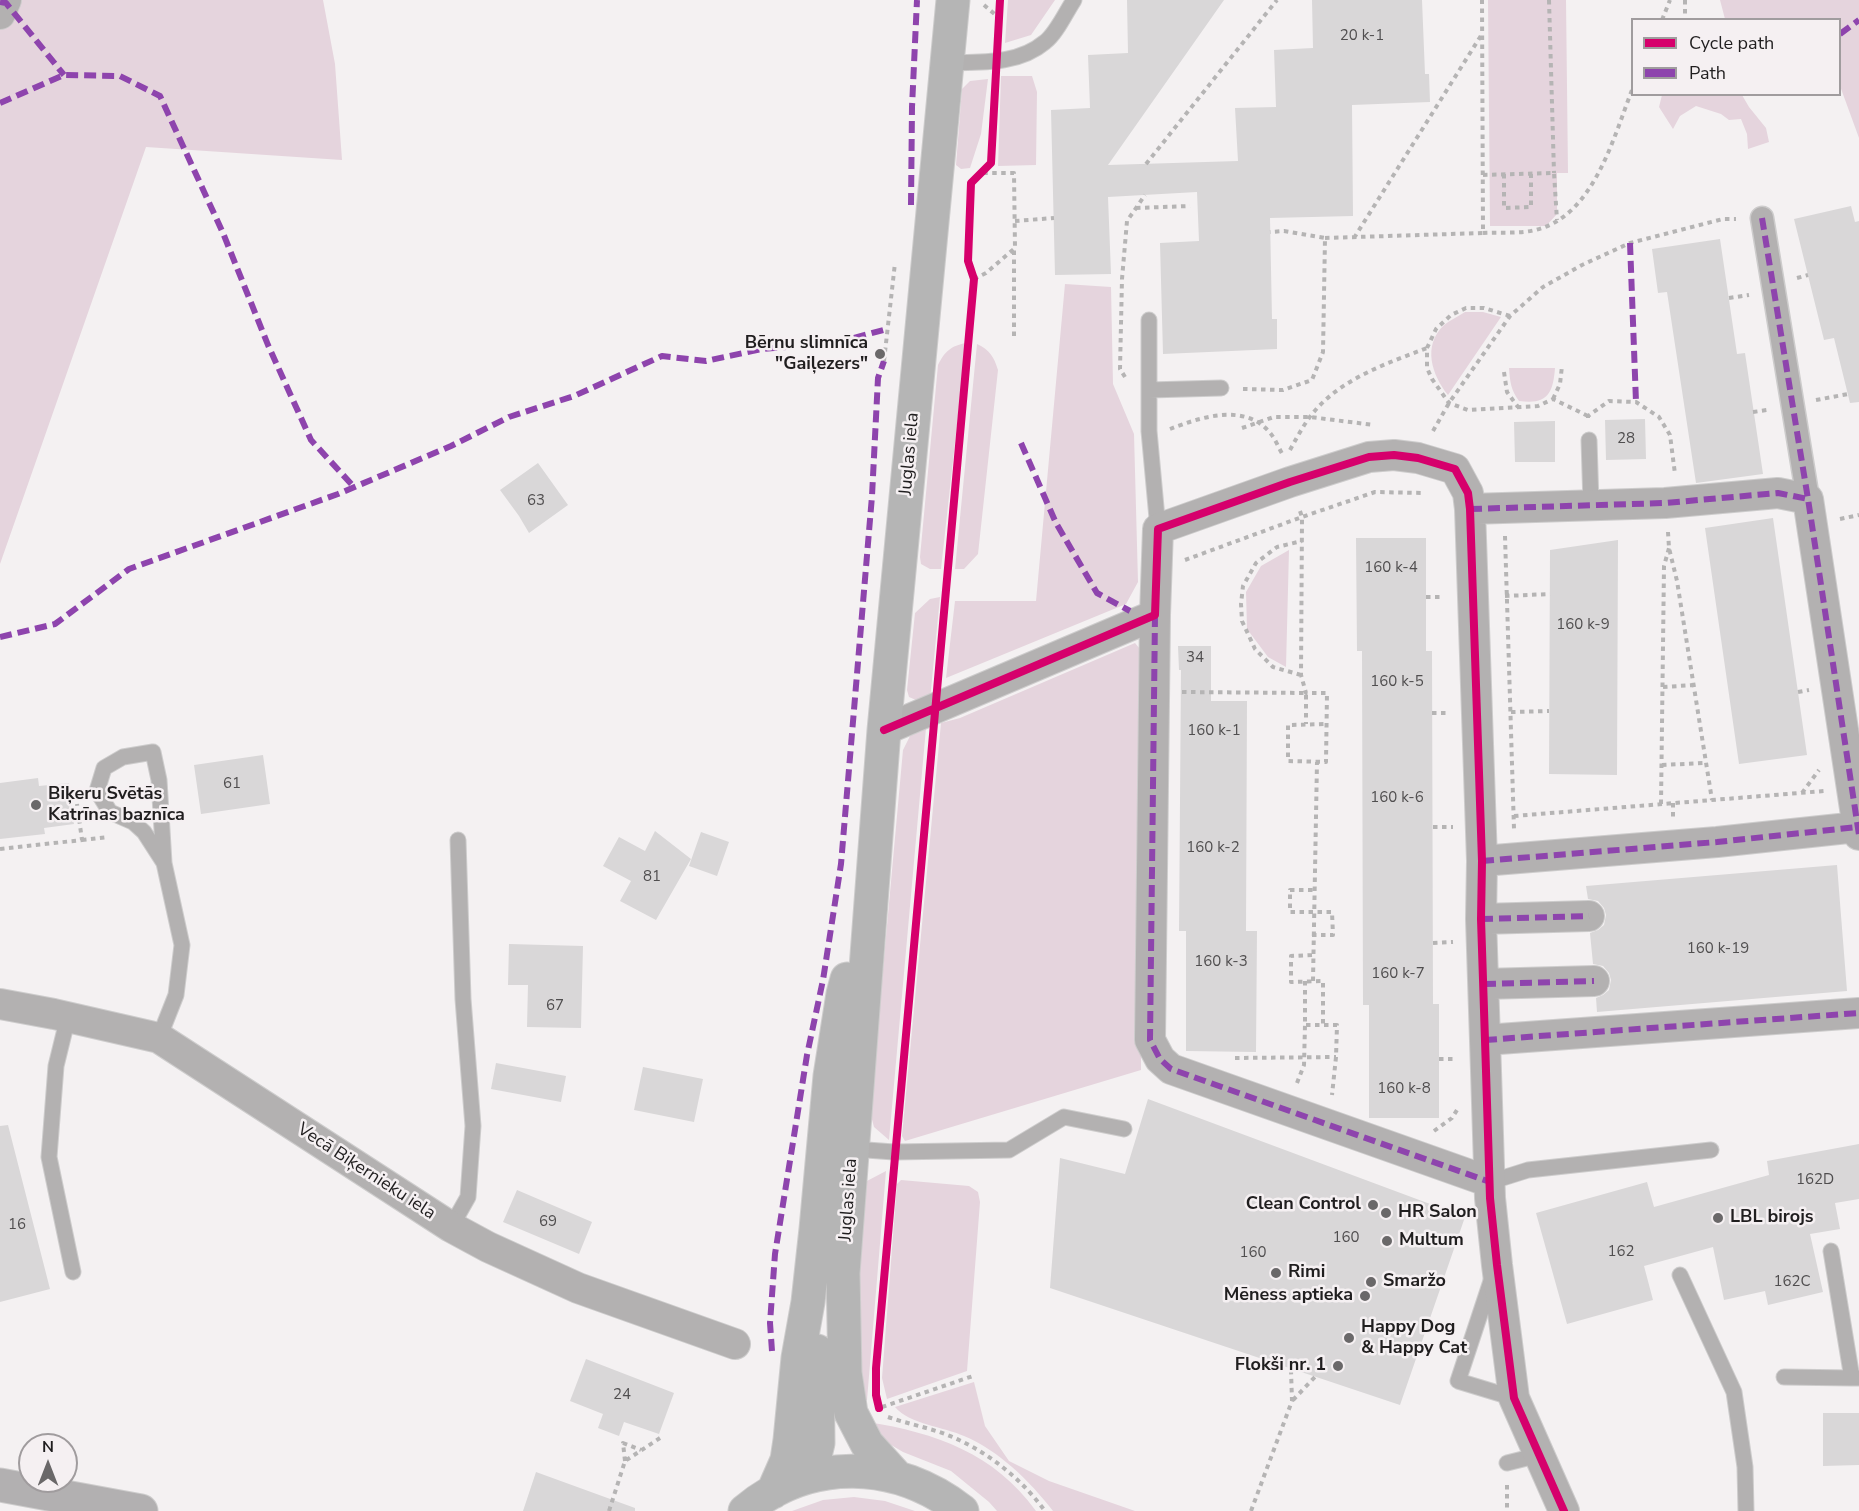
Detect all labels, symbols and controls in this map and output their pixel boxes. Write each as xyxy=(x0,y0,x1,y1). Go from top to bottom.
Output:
legend xyxy=(1631,18,1841,96)
house number: 20 k-1 xyxy=(1340,27,1384,45)
text: Cycle path xyxy=(1689,31,1774,55)
text: Path xyxy=(1689,61,1726,85)
place label: Bērnu slimnīca "Gaiļezers" xyxy=(745,333,868,376)
marker: Bērnu slimnīca "Gaiļezers" xyxy=(873,347,887,361)
street label: Juglas iela xyxy=(896,412,924,496)
house number: 28 xyxy=(1617,430,1635,448)
house number: 63 xyxy=(527,492,545,510)
house number: 160 k-4 xyxy=(1364,559,1418,577)
house number: 160 k-9 xyxy=(1556,616,1610,634)
house number: 34 xyxy=(1186,649,1204,667)
house number: 160 k-5 xyxy=(1370,673,1424,691)
house number: 160 k-1 xyxy=(1187,722,1241,740)
house number: 61 xyxy=(223,775,241,793)
place label: Biķeru Svētās Katrīnas baznīca xyxy=(48,784,185,826)
house number: 160 k-6 xyxy=(1370,789,1424,807)
marker: Biķeru Svētās Katrīnas baznīca xyxy=(29,798,43,812)
house number: 160 k-2 xyxy=(1186,839,1240,857)
house number: 81 xyxy=(643,868,661,886)
house number: 160 k-19 xyxy=(1687,940,1749,958)
house number: 160 k-3 xyxy=(1194,953,1248,971)
house number: 160 k-7 xyxy=(1371,965,1425,983)
house number: 67 xyxy=(546,997,564,1015)
house number: 160 k-8 xyxy=(1377,1080,1431,1098)
street label: Vecā Biķernieku iela xyxy=(293,1119,439,1225)
street label: Juglas iela xyxy=(835,1158,863,1242)
house number: 162D xyxy=(1796,1171,1834,1189)
place label: Clean Control xyxy=(1246,1194,1361,1216)
marker: Clean Control xyxy=(1366,1198,1380,1212)
place label: HR Salon xyxy=(1398,1202,1477,1224)
marker: HR Salon xyxy=(1379,1206,1393,1220)
place label: LBL birojs xyxy=(1730,1207,1814,1229)
marker: LBL birojs xyxy=(1711,1211,1725,1225)
house number: 69 xyxy=(539,1213,557,1231)
house number: 16 xyxy=(8,1216,26,1234)
house number: 160 xyxy=(1333,1229,1359,1247)
place label: Multum xyxy=(1399,1230,1464,1252)
marker: Multum xyxy=(1380,1234,1394,1248)
house number: 162 xyxy=(1608,1243,1634,1261)
house number: 160 xyxy=(1240,1244,1266,1262)
place label: Rimi xyxy=(1288,1262,1325,1284)
marker: Rimi xyxy=(1269,1266,1283,1280)
place label: Smaržo xyxy=(1383,1271,1446,1293)
house number: 162C xyxy=(1773,1273,1811,1291)
marker: Smaržo xyxy=(1364,1275,1378,1289)
place label: Mēness aptieka xyxy=(1224,1285,1353,1307)
marker: Mēness aptieka xyxy=(1358,1289,1372,1303)
place label: Happy Dog & Happy Cat xyxy=(1361,1317,1467,1360)
marker: Happy Dog & Happy Cat xyxy=(1342,1331,1356,1345)
place label: Flokši nr. 1 xyxy=(1235,1355,1326,1377)
marker: Flokši nr. 1 xyxy=(1331,1359,1345,1373)
house number: 24 xyxy=(613,1386,631,1404)
north arrow xyxy=(18,1433,78,1493)
text: N xyxy=(42,1436,54,1458)

